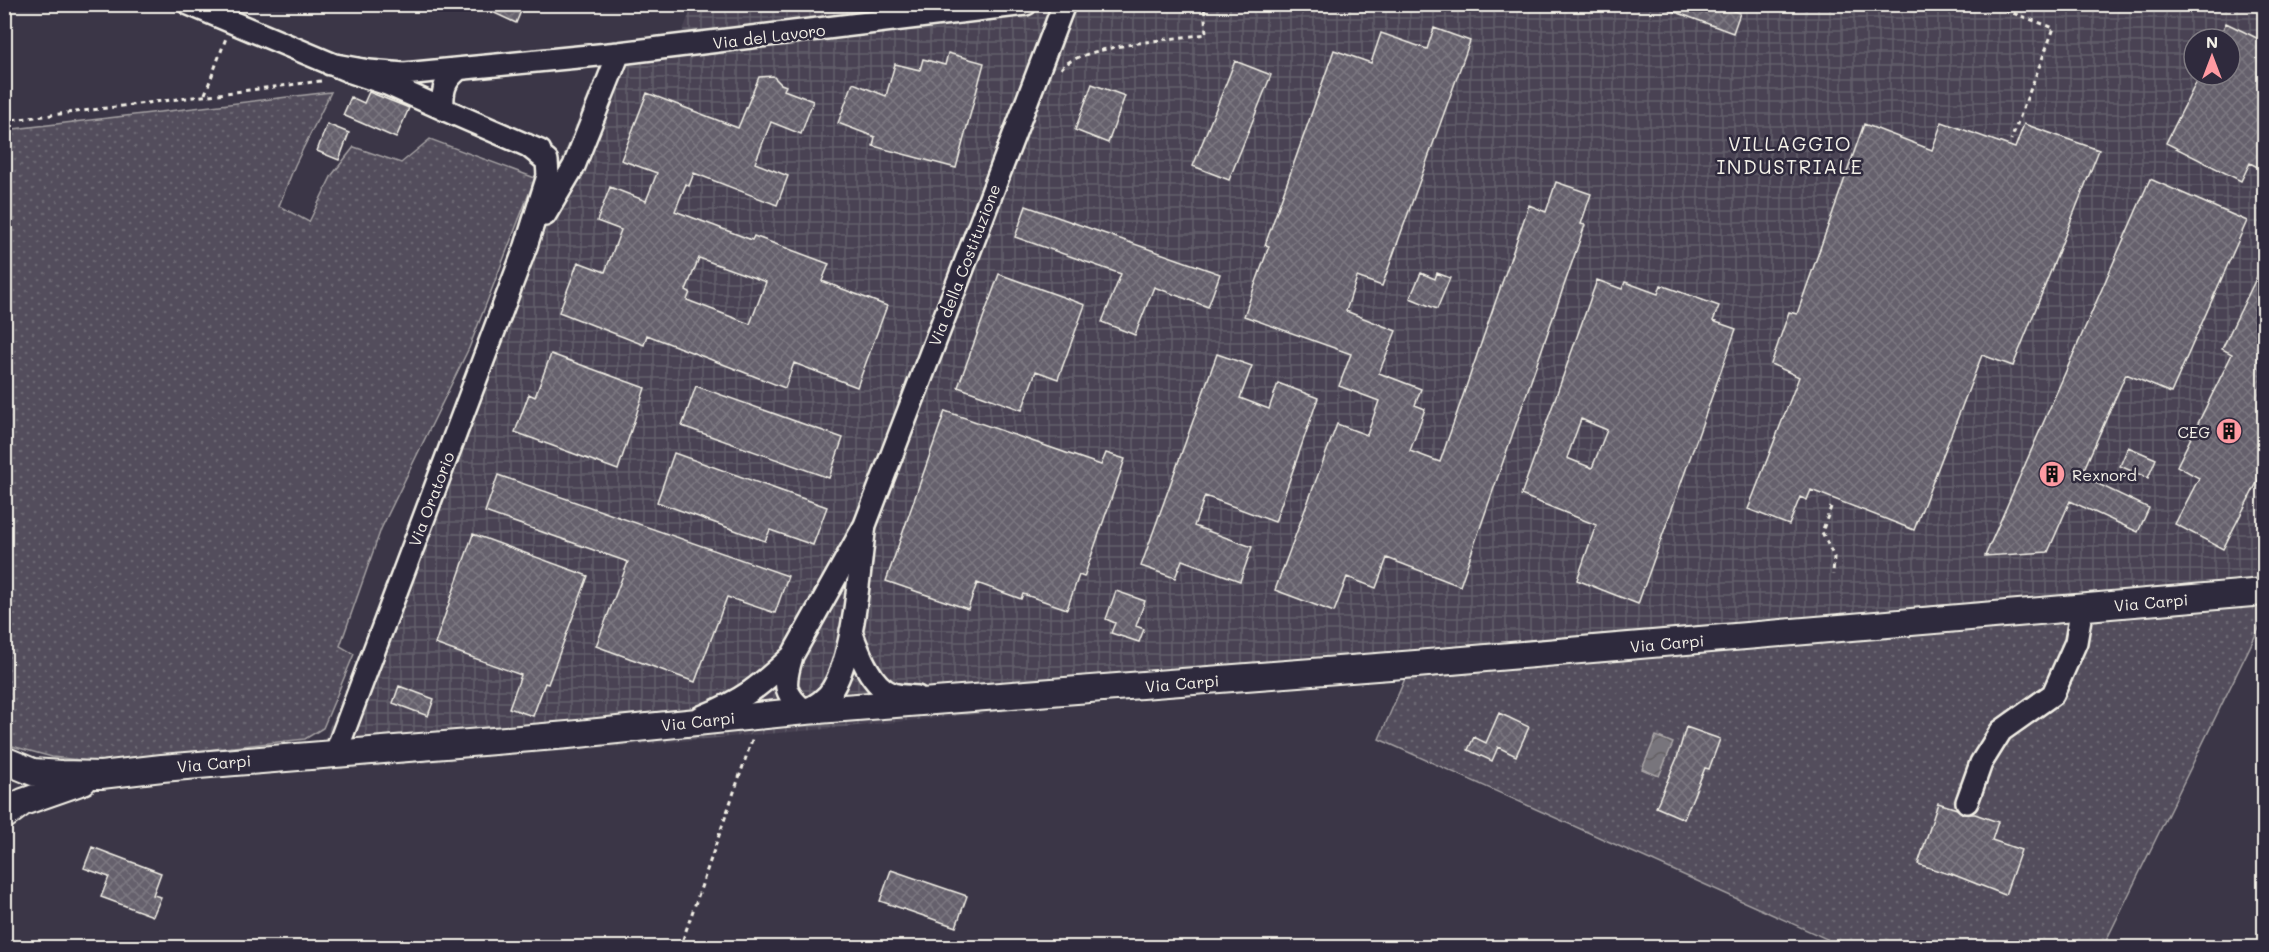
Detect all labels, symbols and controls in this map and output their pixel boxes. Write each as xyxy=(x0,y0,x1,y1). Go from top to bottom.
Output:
street label: Via del Lavoro xyxy=(711,19,827,53)
north arrow xyxy=(2182,27,2242,87)
text: N xyxy=(2206,31,2218,52)
district label: VILLAGGIO INDUSTRIALE xyxy=(1717,130,1863,179)
street label: Via della Costituzione xyxy=(923,181,1005,349)
building icon: CEG xyxy=(2214,416,2244,446)
place label: CEG xyxy=(2178,421,2210,442)
street label: Via Oratorio xyxy=(403,449,459,549)
building icon: Rexnord xyxy=(2037,459,2067,489)
place label: Rexnord xyxy=(2072,464,2137,485)
street label: Via Carpi xyxy=(2113,588,2189,616)
street label: Via Carpi xyxy=(1629,629,1705,657)
street label: Via Carpi xyxy=(1144,669,1220,697)
street label: Via Carpi xyxy=(660,707,736,735)
street label: Via Carpi xyxy=(176,749,252,777)

